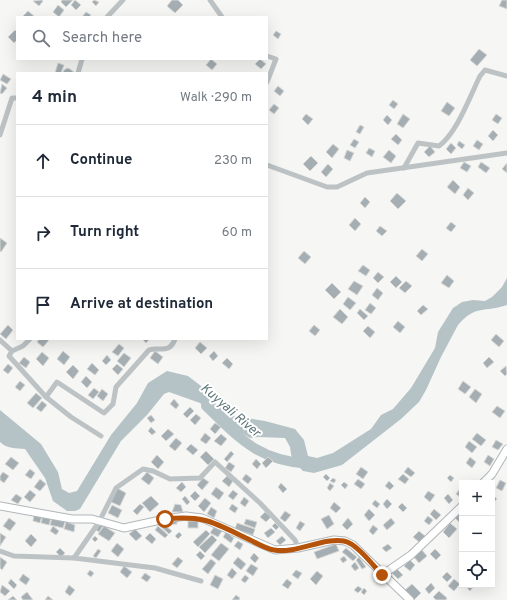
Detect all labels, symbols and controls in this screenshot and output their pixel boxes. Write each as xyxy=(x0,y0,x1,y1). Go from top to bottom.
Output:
search box xyxy=(16,16,268,60)
icon: search xyxy=(30,27,52,49)
text: Search here xyxy=(62,29,142,48)
text: 4 min xyxy=(32,87,77,109)
text: Walk · 290 m xyxy=(180,90,252,106)
icon: ahead xyxy=(32,150,54,172)
text: Continue xyxy=(70,151,132,170)
text: 230 m xyxy=(214,153,252,169)
icon: right xyxy=(32,222,54,244)
text: Turn right xyxy=(70,223,139,242)
text: 60 m xyxy=(222,225,252,241)
icon: arrive xyxy=(32,294,54,316)
text: Arrive at destination xyxy=(70,295,213,314)
water label: Kuyyali River xyxy=(197,381,264,442)
map controls xyxy=(459,480,495,588)
button: + xyxy=(459,480,495,516)
route start xyxy=(156,510,174,528)
button: − xyxy=(459,516,495,552)
button: locate xyxy=(459,552,495,588)
route end xyxy=(373,566,391,584)

